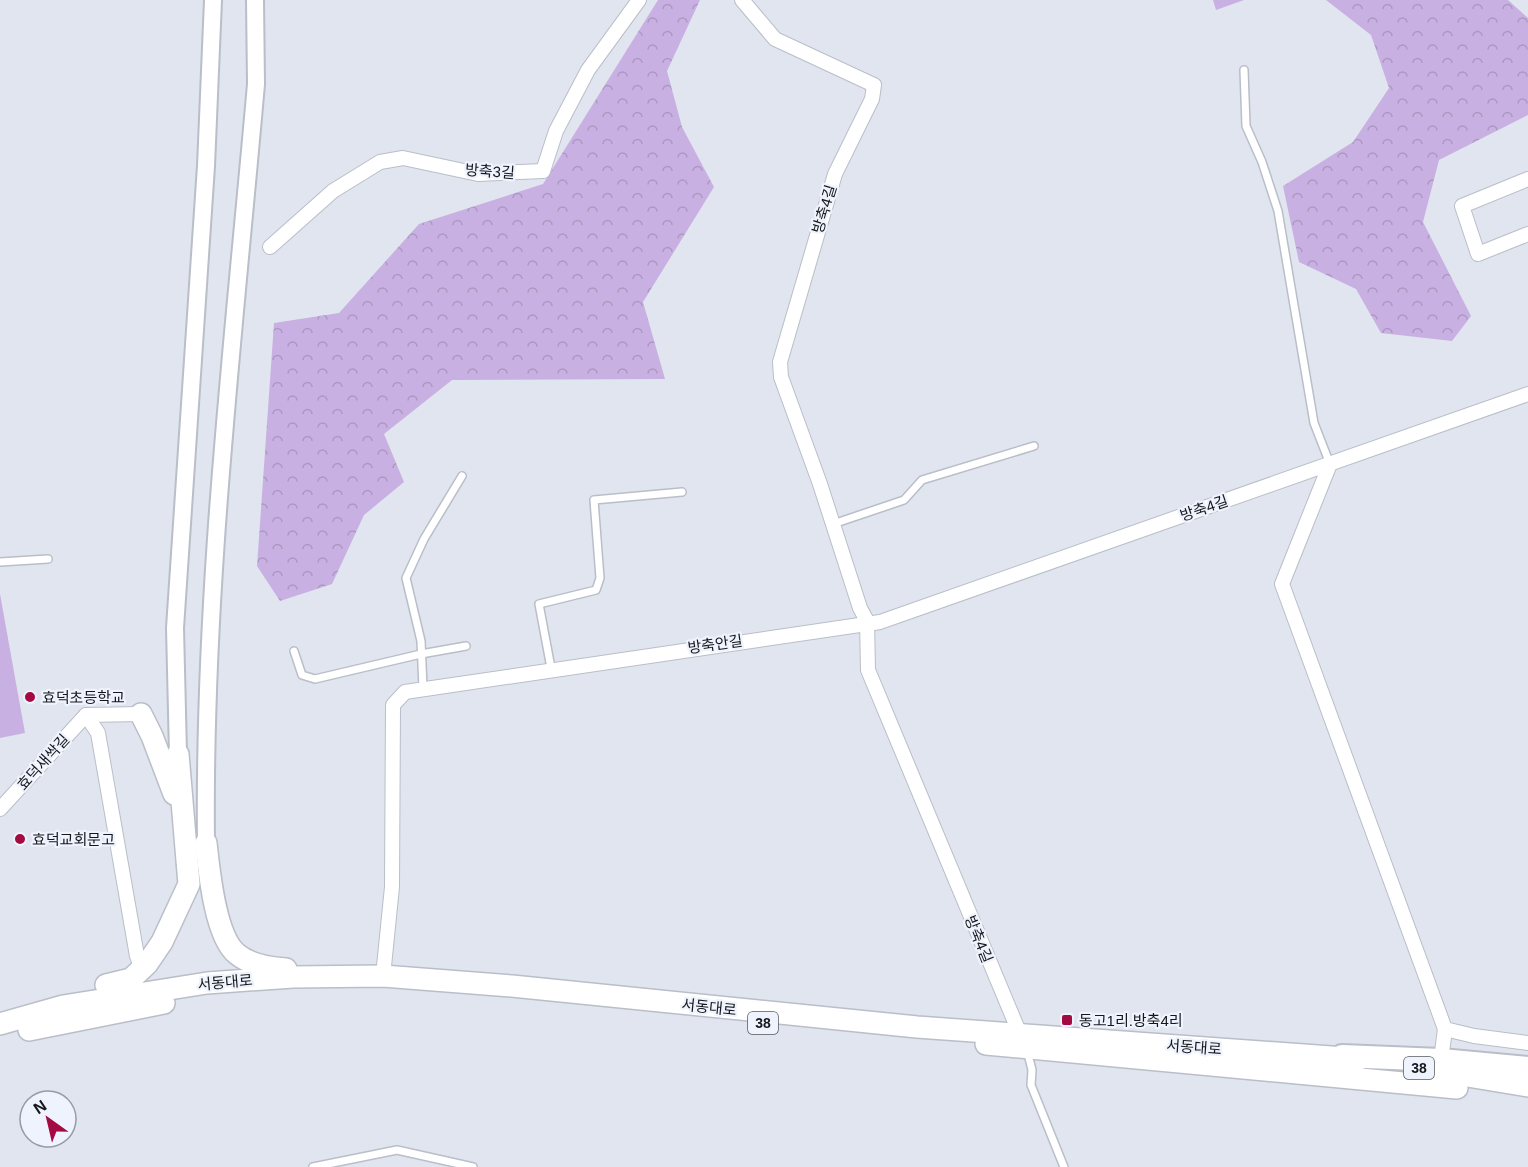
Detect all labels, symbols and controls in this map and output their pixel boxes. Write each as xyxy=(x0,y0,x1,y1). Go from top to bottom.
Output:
street label: 방축3길 xyxy=(465,161,515,181)
street label: 방축4길 xyxy=(809,183,839,235)
street label: 방축4길 xyxy=(1178,492,1230,524)
street label: 방축안길 xyxy=(686,632,744,656)
place label: 효덕초등학교 xyxy=(42,689,125,706)
marker: 효덕초등학교 xyxy=(23,690,37,704)
street label: 효덕새싹길 xyxy=(14,731,72,793)
place label: 효덕교회문고 xyxy=(32,831,115,848)
marker: 효덕교회문고 xyxy=(13,832,27,846)
street label: 방축4길 xyxy=(962,913,996,965)
street label: 서동대로 xyxy=(197,971,253,993)
street label: 서동대로 xyxy=(681,996,737,1018)
road number: 38 xyxy=(748,1012,778,1034)
place label: 동고1리.방축4리 xyxy=(1079,1012,1183,1029)
marker: 동고1리.방축4리 xyxy=(1060,1013,1074,1027)
street label: 서동대로 xyxy=(1166,1037,1222,1057)
road number: 38 xyxy=(1404,1057,1434,1079)
north arrow xyxy=(18,1089,78,1149)
text: N xyxy=(30,1097,49,1117)

